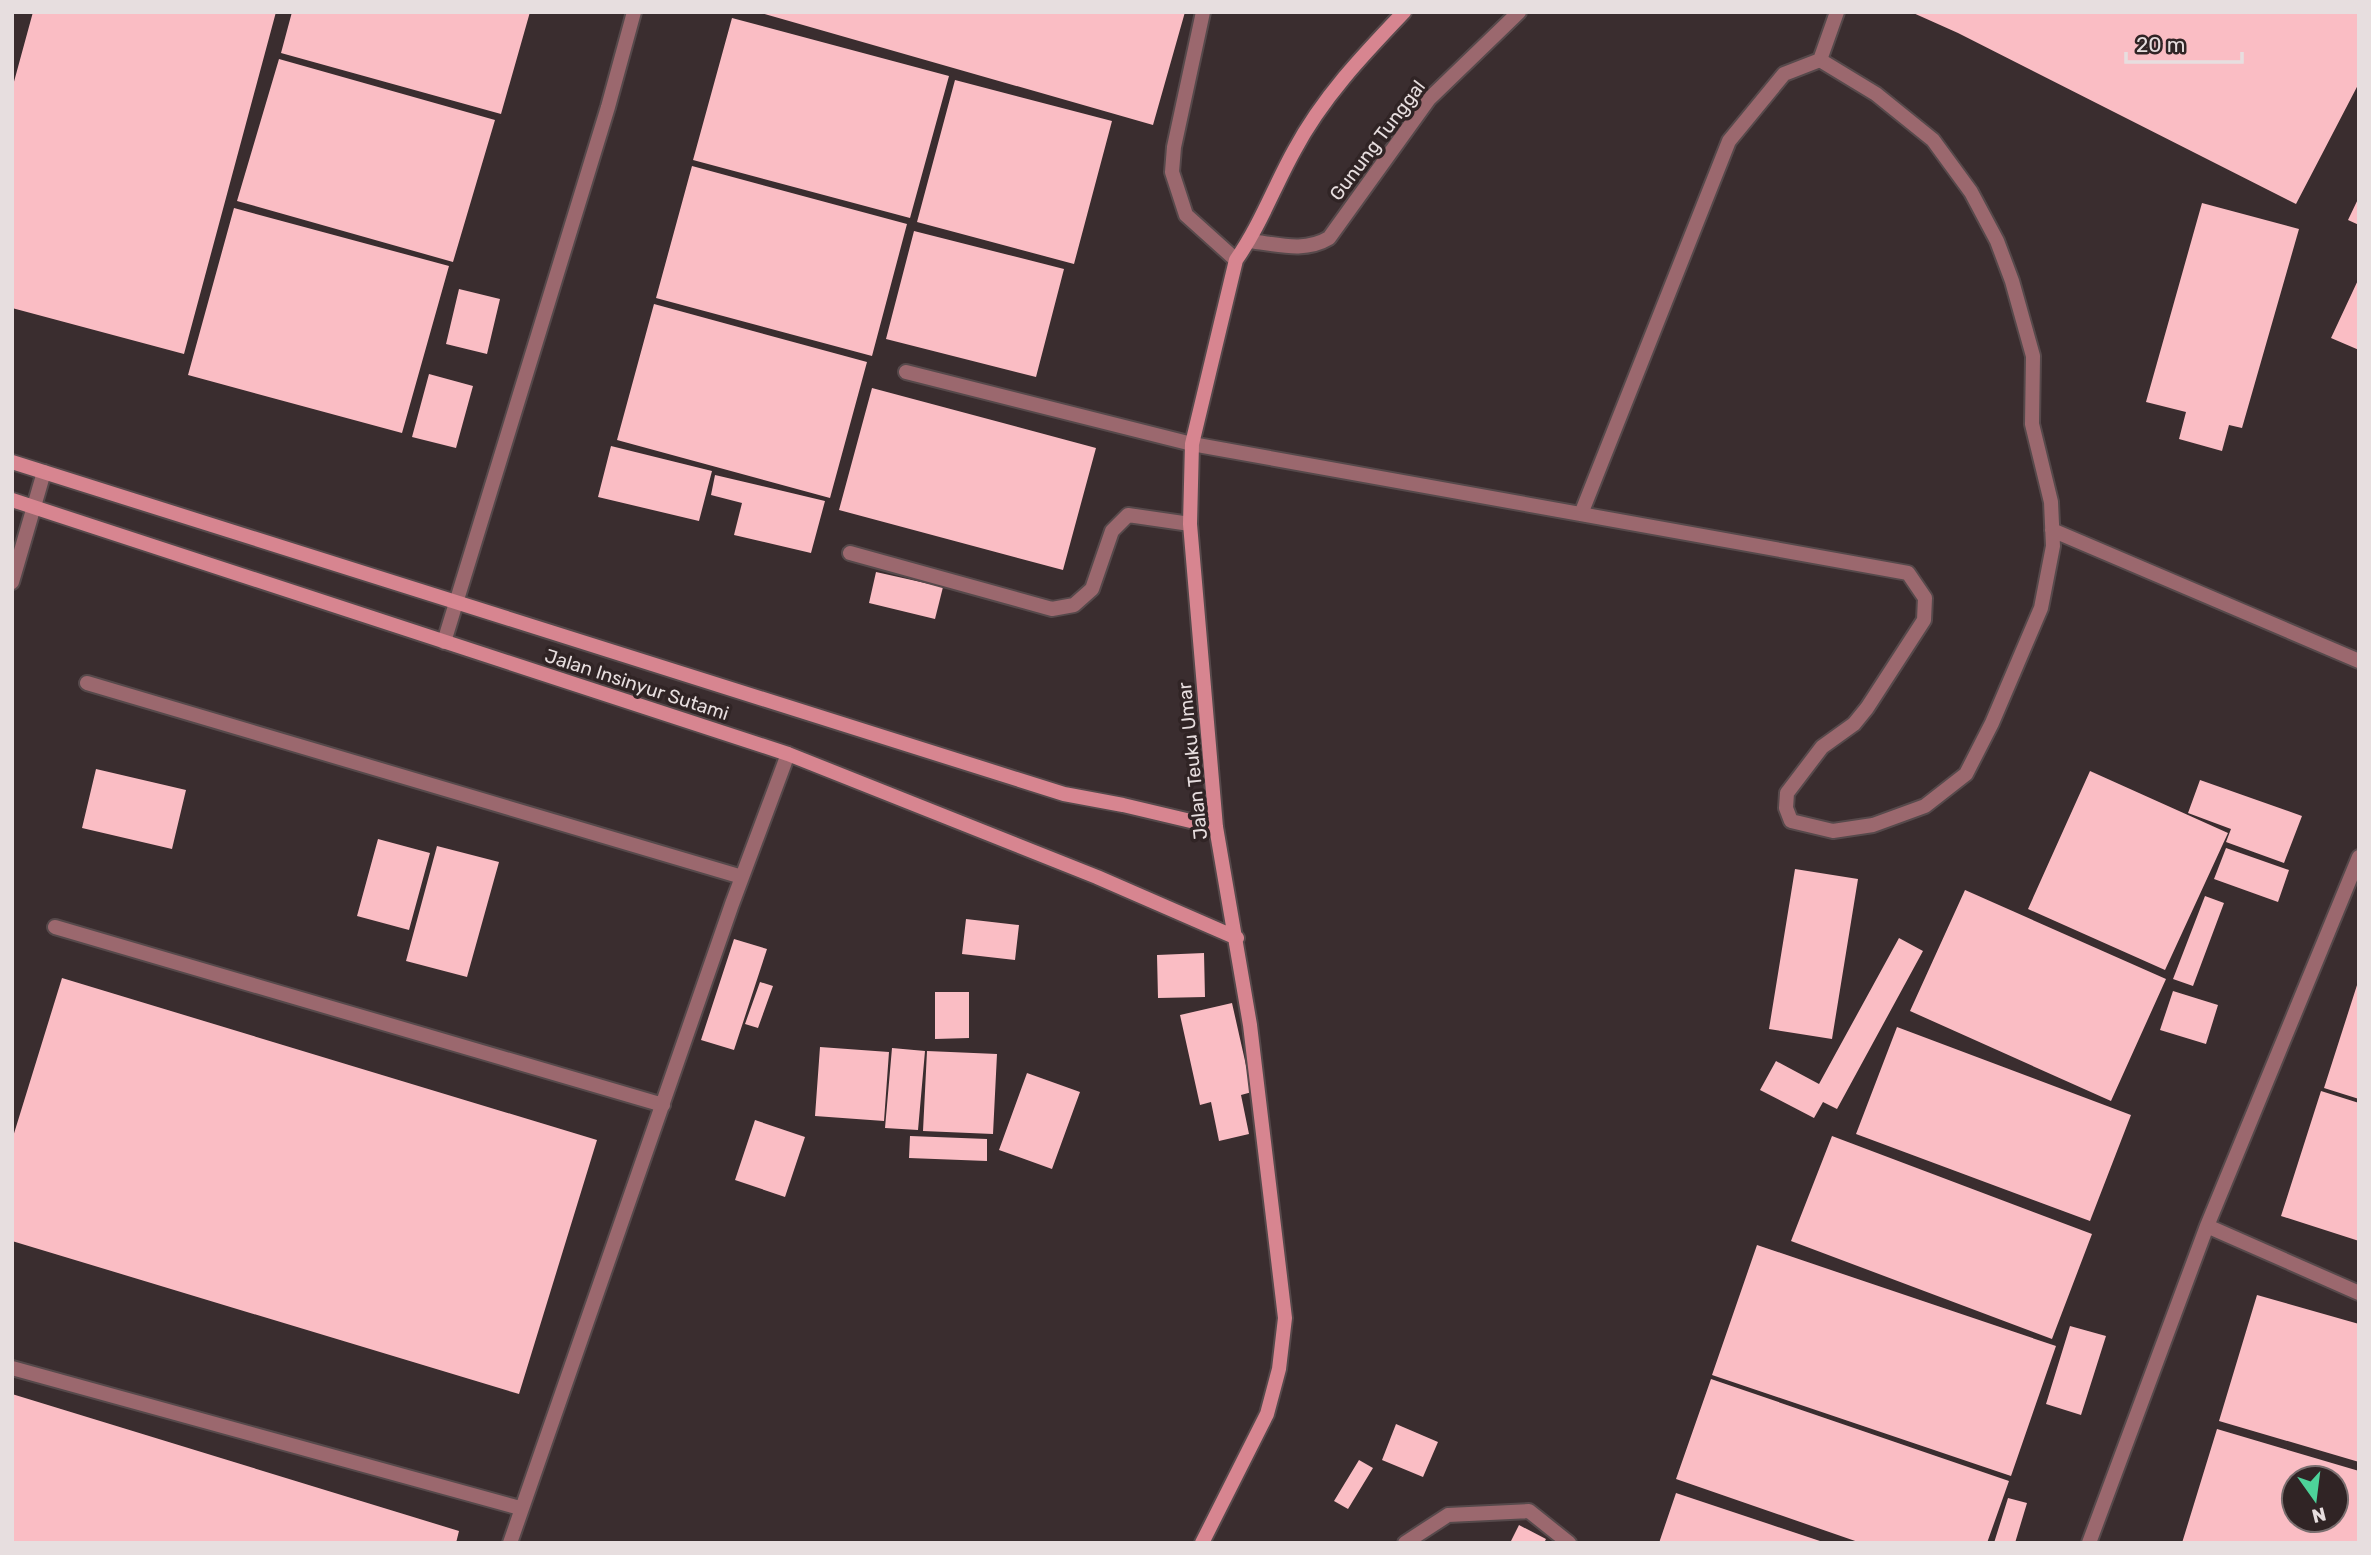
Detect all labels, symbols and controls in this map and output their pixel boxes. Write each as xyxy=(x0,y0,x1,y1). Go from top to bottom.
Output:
scale bar xyxy=(2126,21,2242,65)
text: 20 m xyxy=(2136,32,2185,57)
street label: Gunung Tunggal xyxy=(1325,76,1430,205)
street label: Jalan Insinyur Sutami xyxy=(542,644,732,725)
street label: Jalan Teuku Umar xyxy=(1173,680,1212,841)
north arrow xyxy=(2280,1464,2350,1534)
text: N xyxy=(2310,1502,2328,1528)

